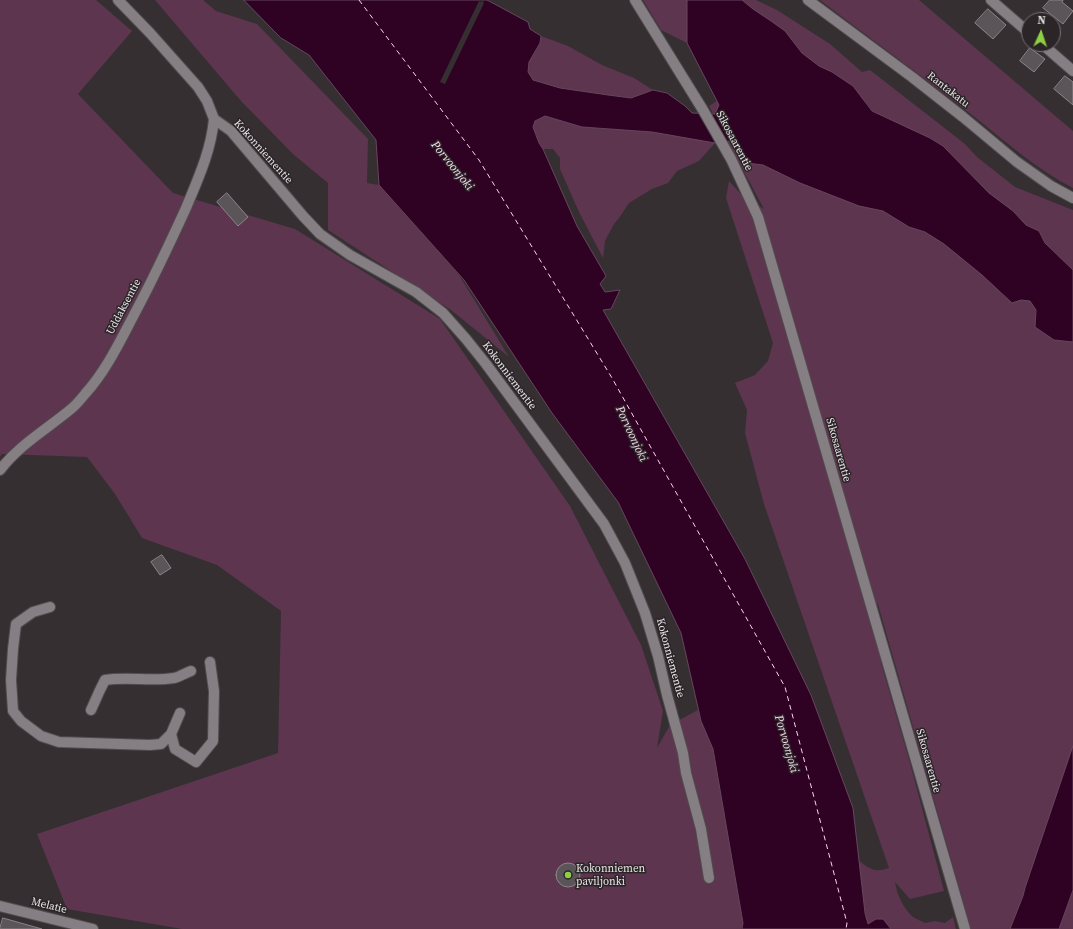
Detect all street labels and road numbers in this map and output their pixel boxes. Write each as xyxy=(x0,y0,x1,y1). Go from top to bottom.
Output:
street label: Rantakatu xyxy=(924,69,972,111)
street label: Sikosaarentie xyxy=(713,109,755,173)
street label: Kokonniementie xyxy=(231,117,295,187)
street label: Uddaksentie xyxy=(104,277,144,337)
street label: Kokonniementie xyxy=(479,339,539,413)
street label: Sikosaarentie xyxy=(823,417,853,483)
street label: Kokonniementie xyxy=(653,617,687,699)
street label: Sikosaarentie xyxy=(913,728,943,794)
street label: Melatie xyxy=(30,895,68,917)

